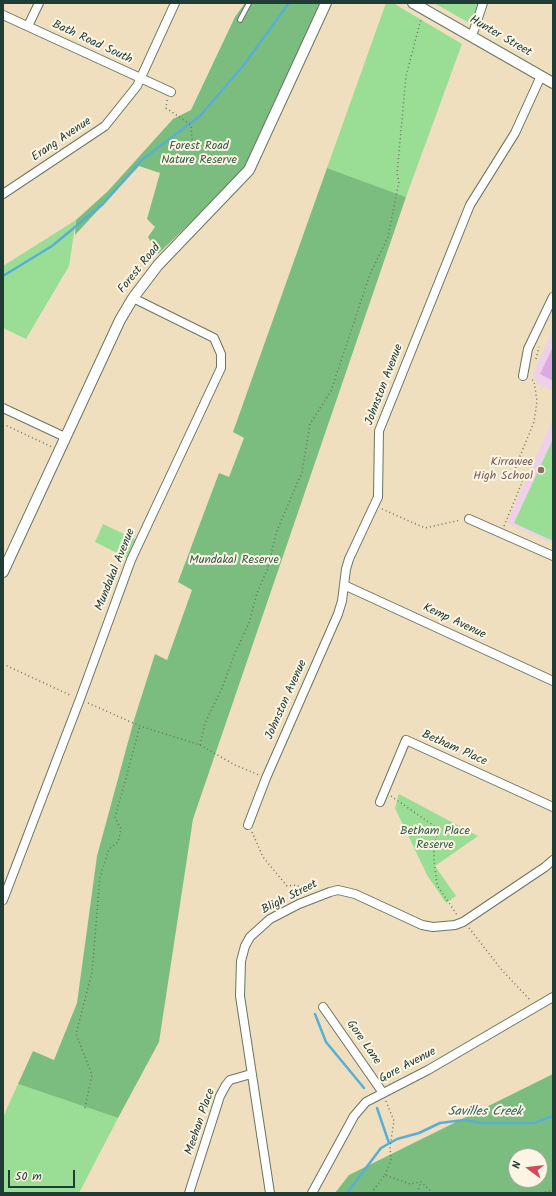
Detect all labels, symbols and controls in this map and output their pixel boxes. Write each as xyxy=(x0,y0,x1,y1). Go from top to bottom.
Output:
street label: Hunter Street xyxy=(466,13,534,61)
street label: Bath Road South xyxy=(50,18,134,68)
street label: Erang Avenue xyxy=(29,115,95,165)
park label: Forest Road Nature Reserve xyxy=(161,140,237,168)
street label: Forest Road xyxy=(116,241,164,297)
street label: Johnston Avenue xyxy=(363,342,407,428)
place label: Kirrawee High School xyxy=(473,456,533,484)
marker: Kirrawee High School xyxy=(536,465,546,475)
street label: Mundakal Avenue xyxy=(93,527,139,613)
park label: Mundakal Reserve xyxy=(189,554,279,568)
street label: Kemp Avenue xyxy=(420,601,488,643)
street label: Johnston Avenue xyxy=(263,658,311,742)
street label: Betham Place xyxy=(419,728,489,770)
park label: Betham Place Reserve xyxy=(400,825,470,853)
street label: Bligh Street xyxy=(260,878,320,918)
street label: Gore Lane xyxy=(342,1018,384,1068)
street label: Gore Avenue xyxy=(377,1045,439,1087)
street label: Meehan Place xyxy=(183,1087,219,1157)
water label: Savilles Creek xyxy=(448,1105,522,1121)
north arrow xyxy=(508,1148,548,1188)
text: N xyxy=(508,1159,527,1171)
scale bar xyxy=(10,1162,77,1188)
text: 50 m xyxy=(15,1167,42,1186)

